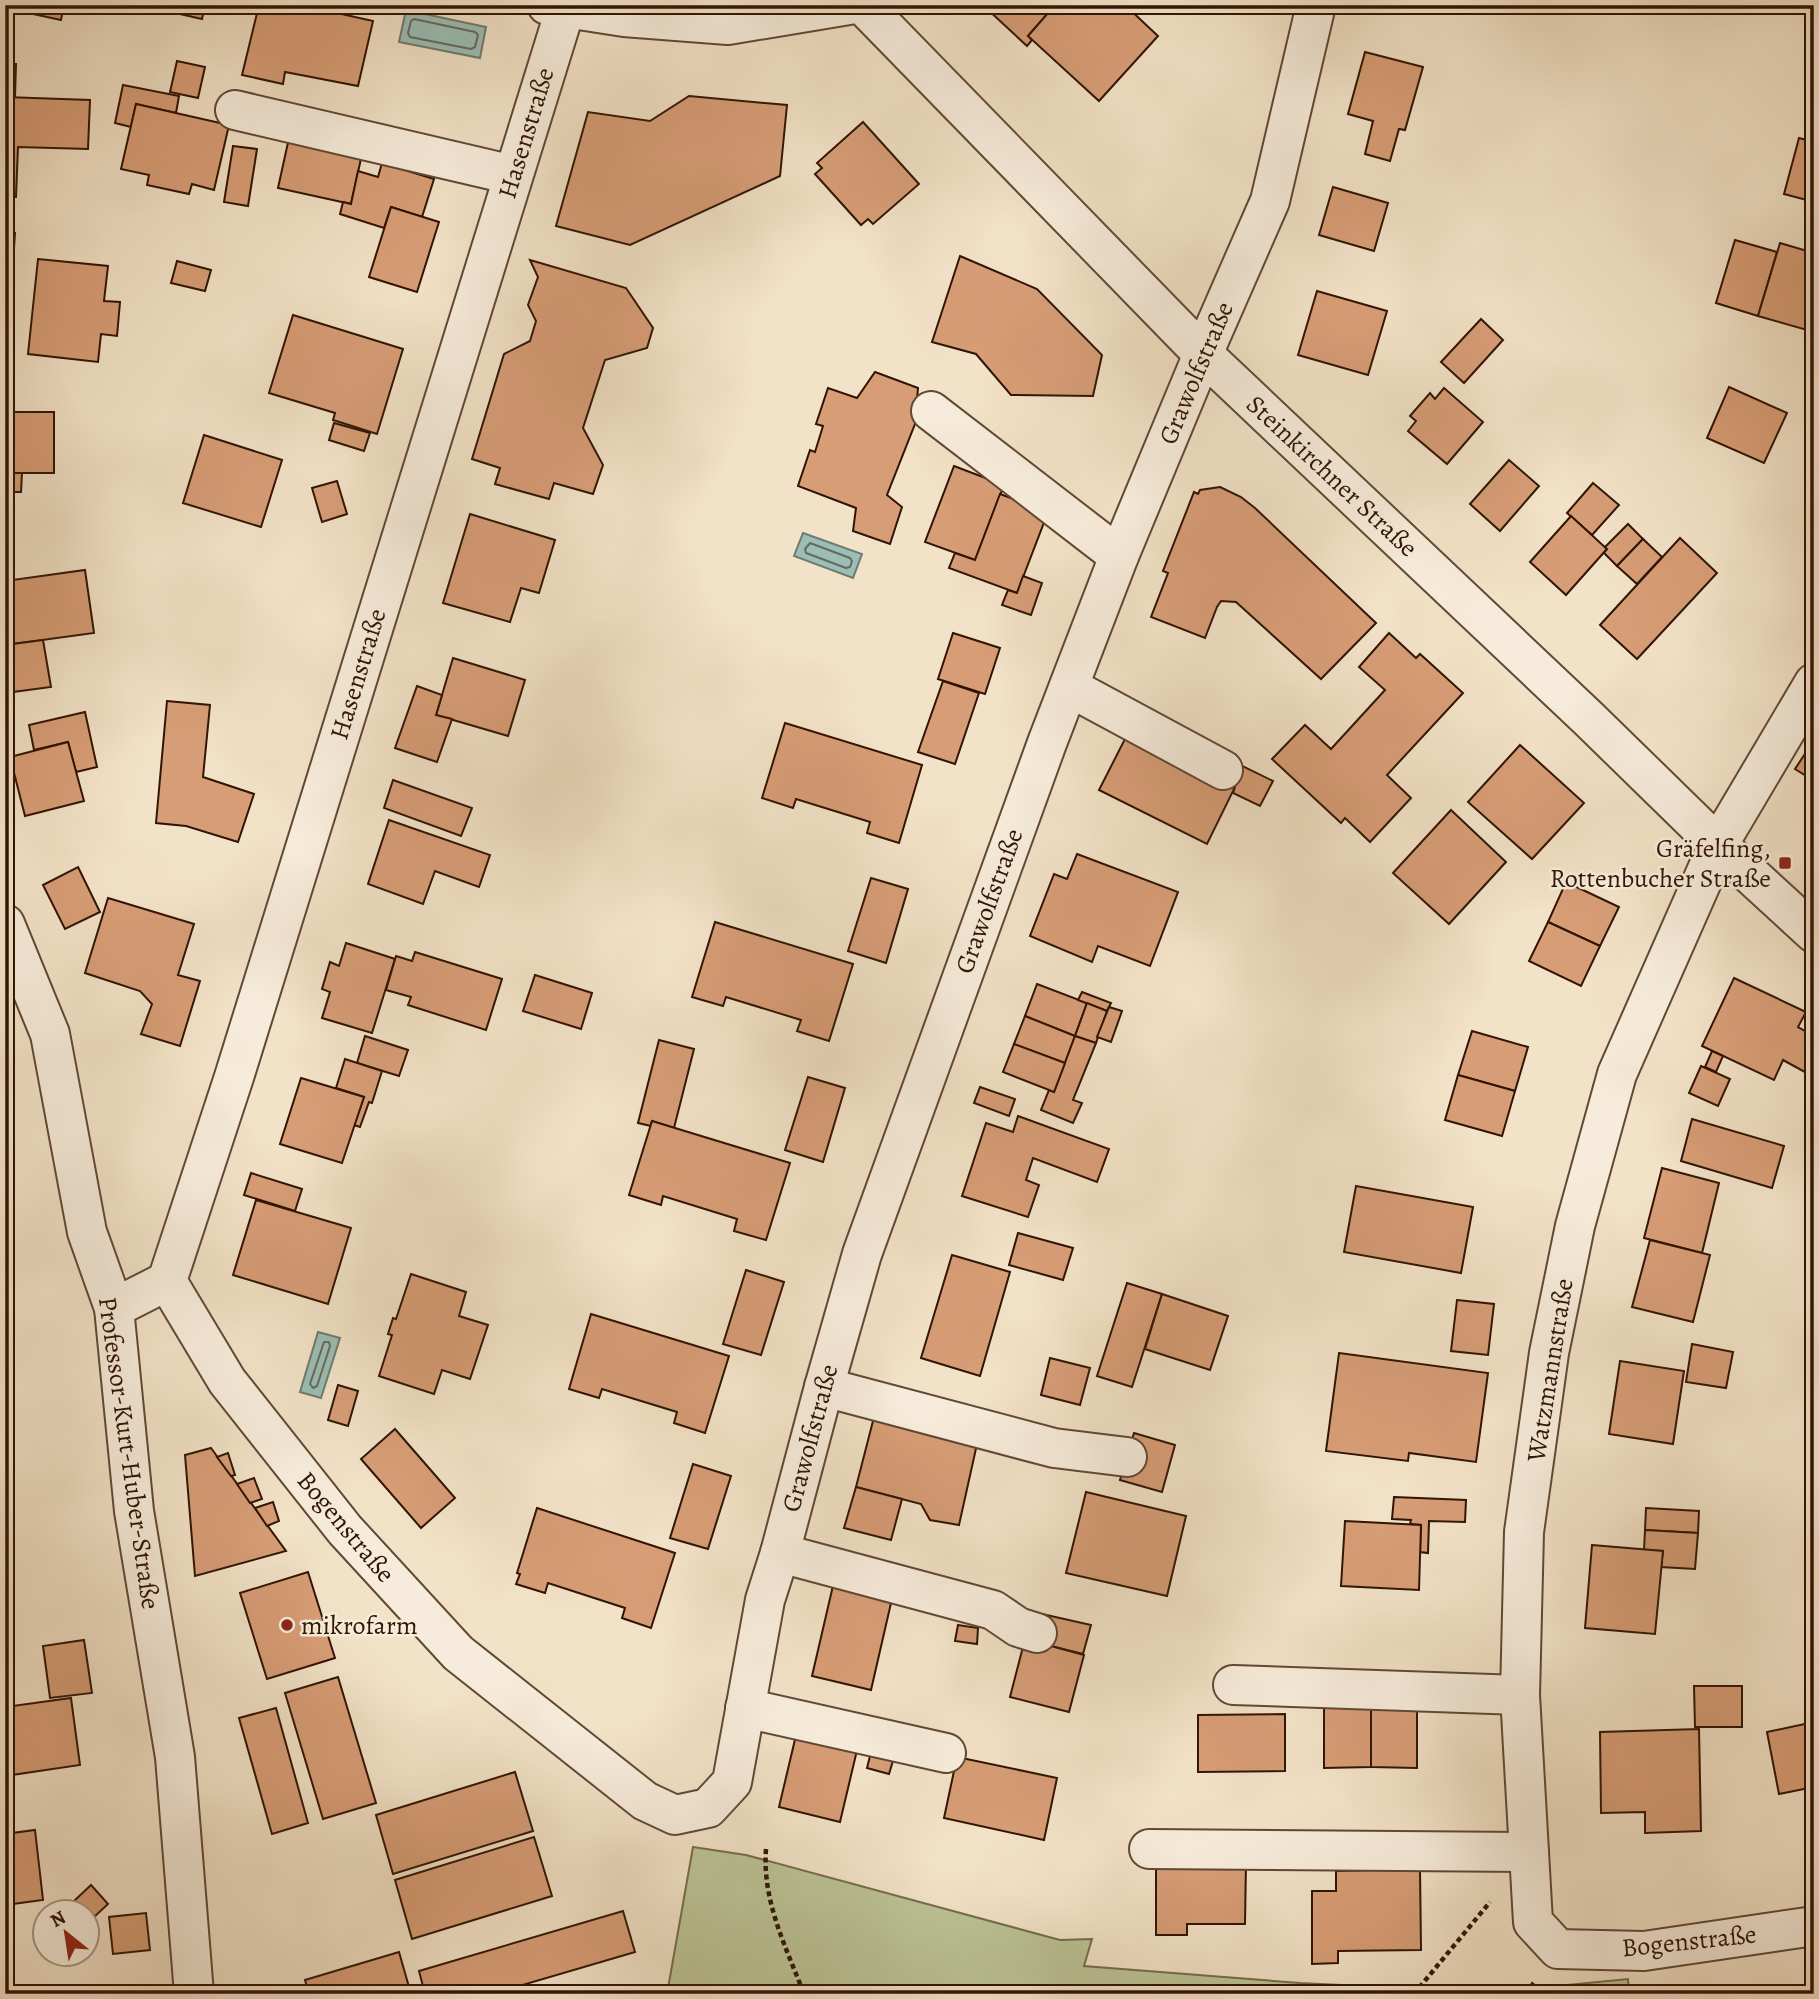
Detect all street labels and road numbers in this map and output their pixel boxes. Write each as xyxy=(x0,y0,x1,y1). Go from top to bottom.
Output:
street label: Hasenstraße xyxy=(489,63,563,203)
street label: Grawolfstraße xyxy=(1150,296,1242,450)
street label: Steinkirchner Straße xyxy=(1239,387,1425,565)
street label: Hasenstraße xyxy=(321,604,395,744)
street label: Grawolfstraße xyxy=(947,824,1031,978)
street label: Watzmannstraße xyxy=(1518,1276,1582,1465)
street label: Professor-Kurt-Huber-Straße xyxy=(90,1294,168,1612)
street label: Grawolfstraße xyxy=(773,1360,847,1516)
street label: Bogenstraße xyxy=(289,1464,403,1590)
street label: Bogenstraße xyxy=(1620,1917,1758,1965)

